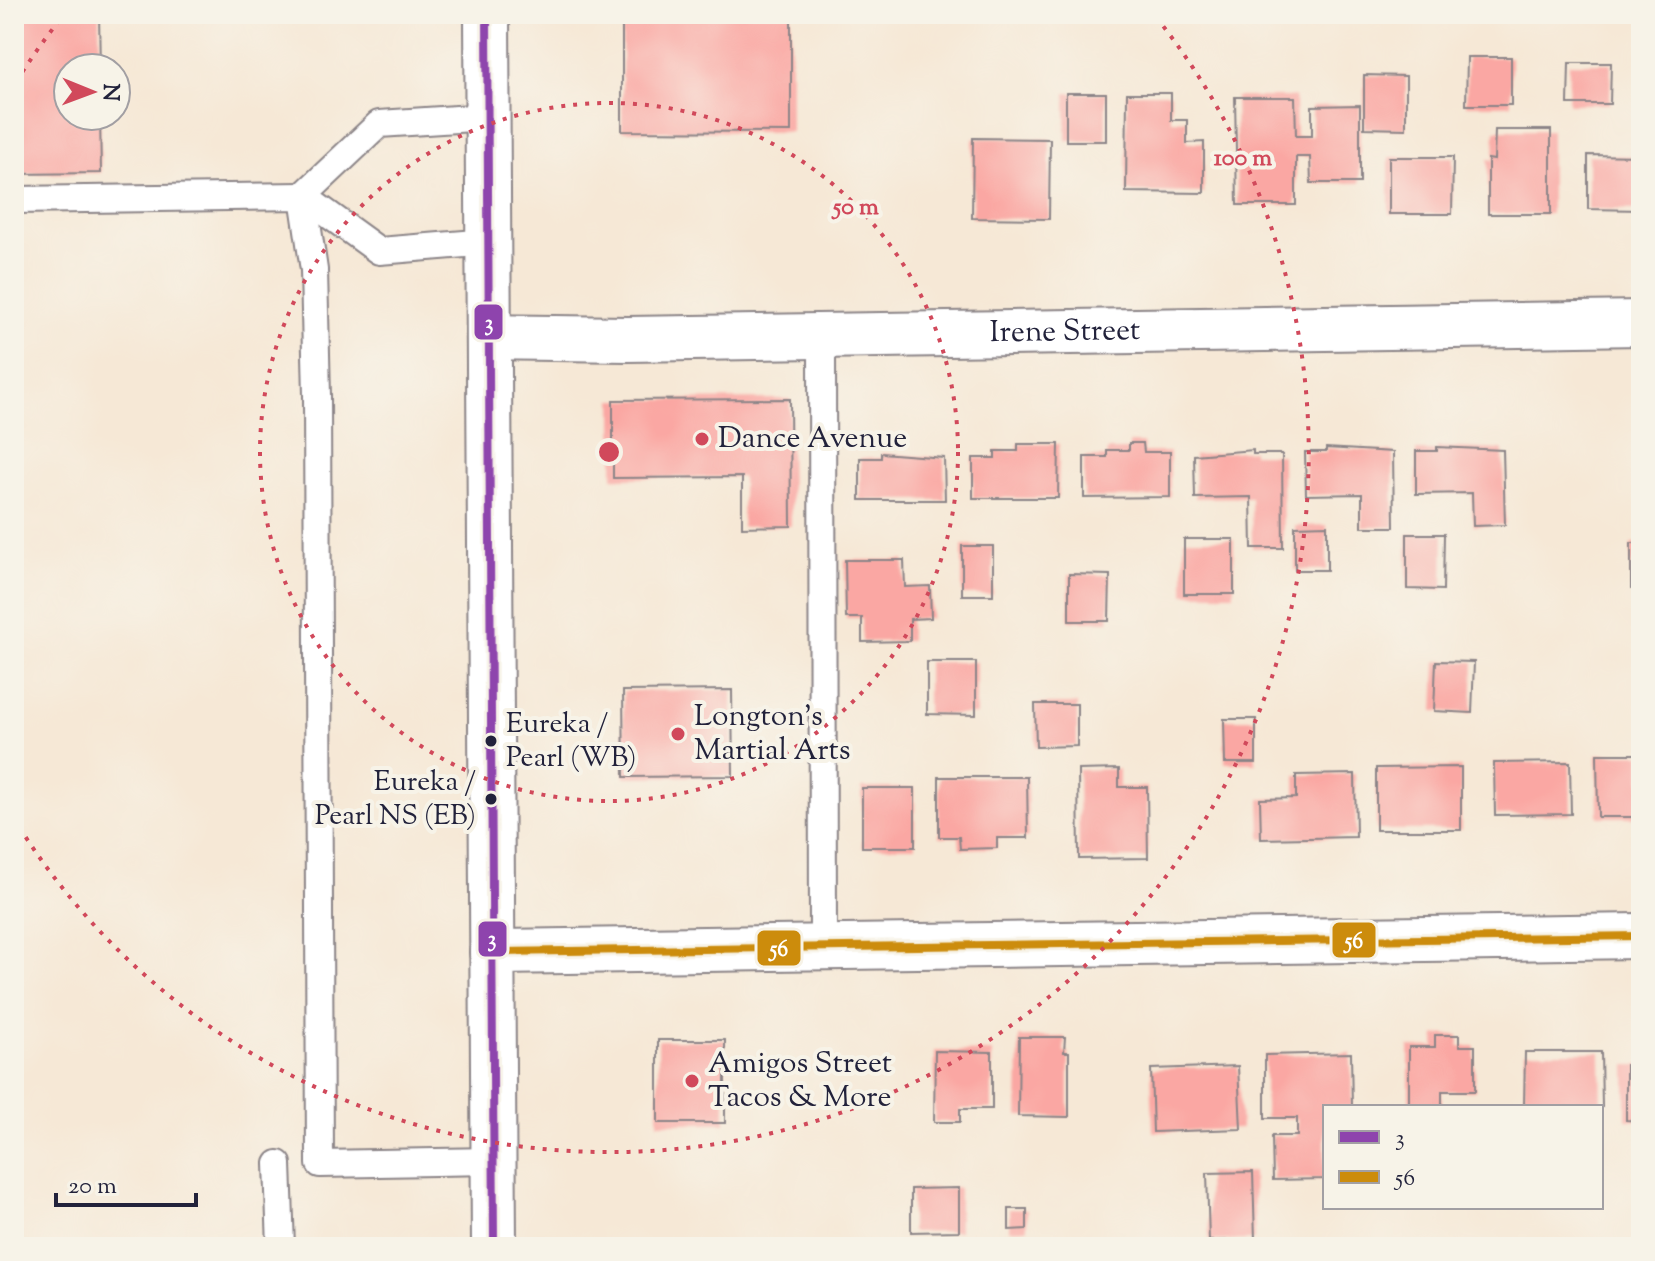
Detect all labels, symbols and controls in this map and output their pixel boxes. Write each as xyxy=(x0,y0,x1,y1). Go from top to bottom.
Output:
north arrow xyxy=(52,52,132,132)
text: N xyxy=(93,83,125,102)
text: 100 m xyxy=(1214,142,1272,176)
text: 50 m xyxy=(831,191,879,225)
line badge: 3 xyxy=(473,303,504,341)
text: 3 xyxy=(485,309,494,341)
street label: Irene Street xyxy=(989,309,1140,355)
place label: Dance Avenue xyxy=(718,418,907,461)
marker: Dance Avenue xyxy=(693,430,711,448)
centre of rings xyxy=(595,438,623,466)
place label: Longton's Martial Arts xyxy=(694,696,851,773)
place label: Eureka / Pearl (WB) xyxy=(506,705,636,779)
marker: Longton's Martial Arts xyxy=(669,725,687,743)
marker: Eureka / Pearl (WB) xyxy=(483,733,499,749)
place label: Eureka / Pearl NS (EB) xyxy=(315,763,476,837)
marker: Eureka / Pearl NS (EB) xyxy=(483,791,499,807)
line badge: 3 xyxy=(477,920,508,958)
line badge: 56 xyxy=(1331,921,1377,959)
text: 3 xyxy=(488,925,497,957)
text: 56 xyxy=(1343,927,1363,959)
line badge: 56 xyxy=(756,929,802,967)
text: 56 xyxy=(768,935,788,967)
place label: Amigos Street Tacos & More xyxy=(708,1043,892,1120)
marker: Amigos Street Tacos & More xyxy=(683,1072,701,1090)
legend xyxy=(1323,1105,1603,1209)
text: 3 xyxy=(1395,1122,1405,1156)
scale bar xyxy=(56,1157,196,1207)
text: 56 xyxy=(1393,1162,1415,1196)
text: 20 m xyxy=(68,1170,117,1204)

